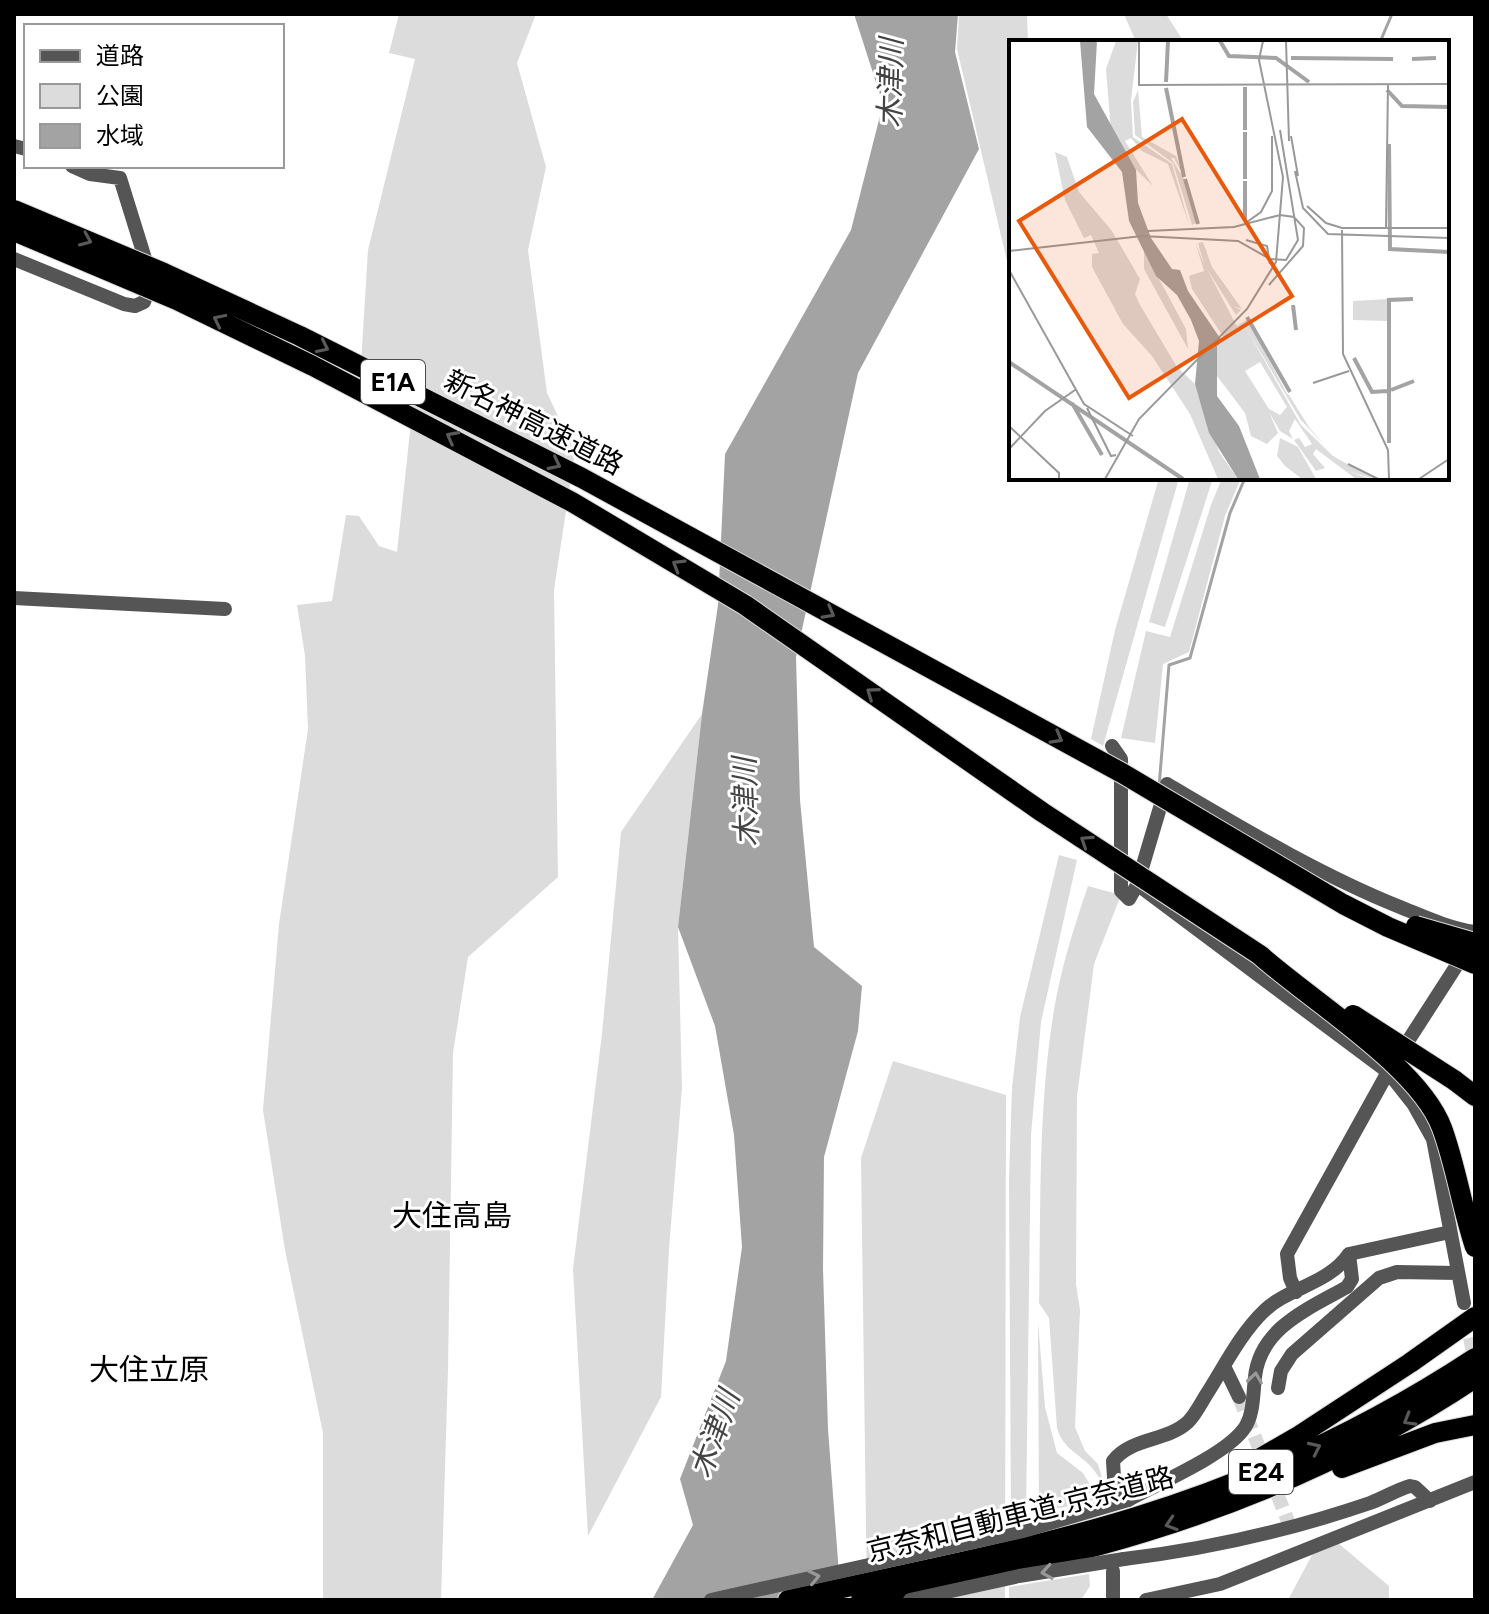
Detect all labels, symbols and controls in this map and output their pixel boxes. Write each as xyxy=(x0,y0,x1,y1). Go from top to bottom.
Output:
legend xyxy=(24,24,284,168)
water label: 木津川 xyxy=(871,35,910,128)
inset map xyxy=(1009,40,1449,480)
text: 道路 xyxy=(96,41,144,70)
text: 公園 xyxy=(96,81,144,110)
text: 水域 xyxy=(96,121,144,150)
one-way arrow xyxy=(78,230,92,246)
one-way arrow xyxy=(213,314,228,330)
one-way arrow xyxy=(314,337,329,353)
road number: E1A xyxy=(361,360,425,404)
street label: 新名神高速道路 xyxy=(439,362,629,482)
one-way arrow xyxy=(445,432,460,447)
one-way arrow xyxy=(547,454,561,470)
one-way arrow xyxy=(672,559,687,575)
one-way arrow xyxy=(820,604,835,619)
one-way arrow xyxy=(867,688,881,703)
one-way arrow xyxy=(1048,728,1063,744)
water label: 木津川 xyxy=(725,753,766,848)
one-way arrow xyxy=(1081,835,1095,850)
district label: 大住高島 xyxy=(392,1197,512,1234)
district label: 大住立原 xyxy=(89,1351,209,1388)
one-way arrow xyxy=(1246,1371,1263,1384)
water label: 木津川 xyxy=(682,1382,748,1482)
one-way arrow xyxy=(1403,1410,1418,1426)
one-way arrow xyxy=(1307,1442,1322,1458)
road number: E24 xyxy=(1229,1450,1293,1494)
street label: 京奈和自動車道;京奈道路 xyxy=(863,1459,1177,1569)
one-way arrow xyxy=(1165,1514,1179,1530)
one-way arrow xyxy=(1040,1562,1054,1579)
one-way arrow xyxy=(807,1569,821,1586)

